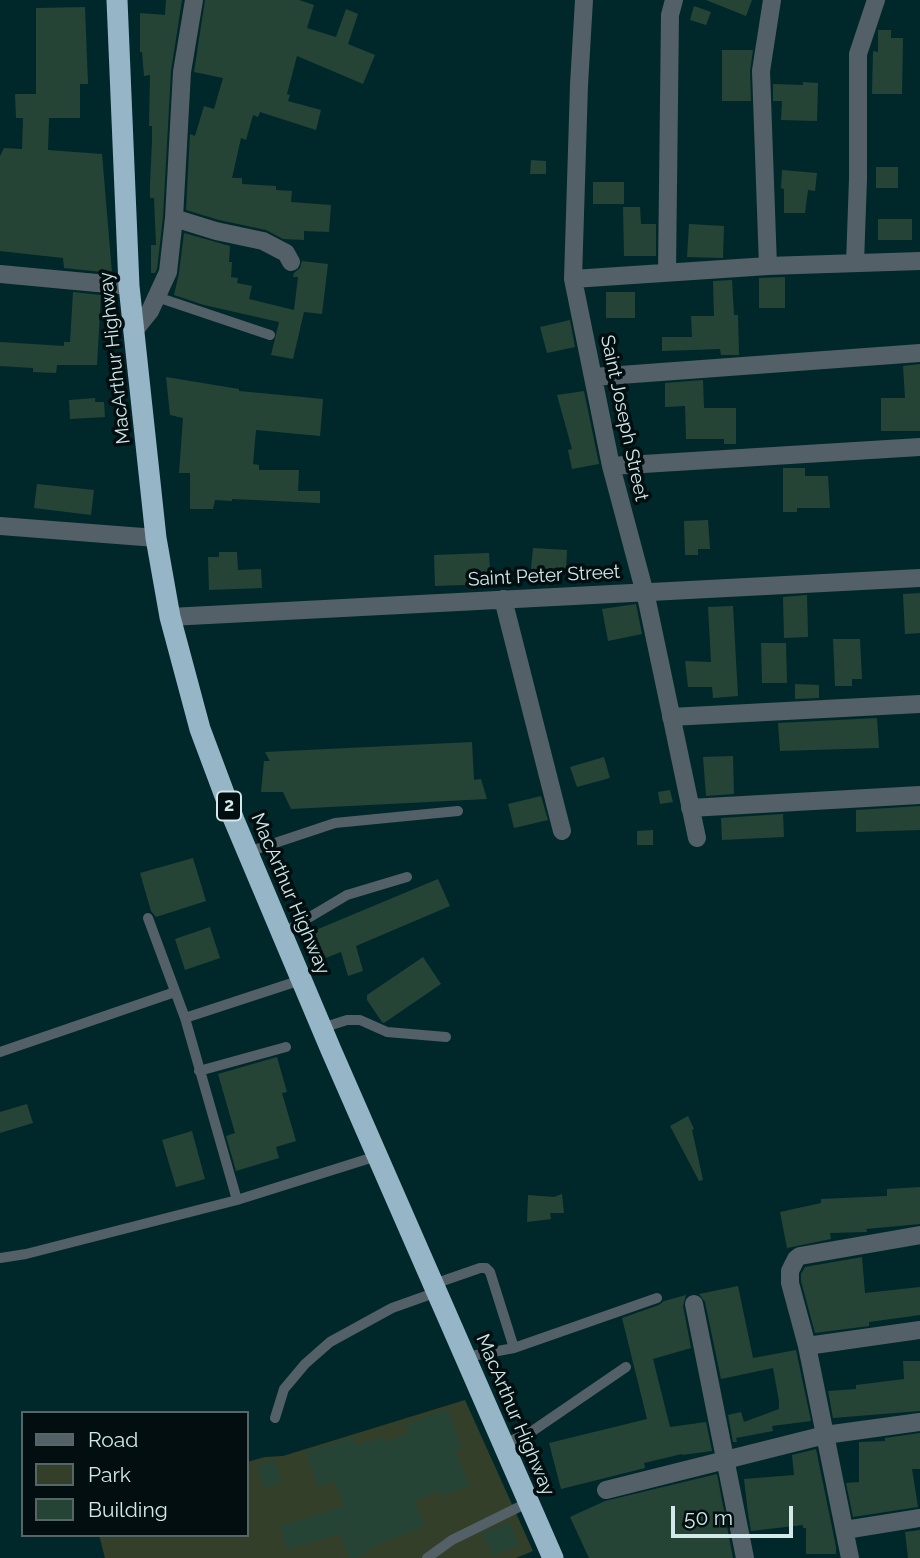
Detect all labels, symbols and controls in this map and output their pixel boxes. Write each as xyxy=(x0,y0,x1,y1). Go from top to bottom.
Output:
street label: MacArthur Highway xyxy=(95,271,135,445)
street label: Saint Joseph Street xyxy=(595,333,653,503)
street label: Saint Peter Street xyxy=(467,561,621,591)
road number: 2 xyxy=(217,792,241,820)
street label: MacArthur Highway xyxy=(246,810,334,978)
street label: MacArthur Highway xyxy=(471,1331,559,1499)
legend xyxy=(21,1411,248,1537)
text: Road xyxy=(88,1427,138,1452)
text: Park xyxy=(88,1462,131,1487)
scale bar xyxy=(675,1492,797,1536)
text: Building xyxy=(88,1497,168,1522)
text: 50 m xyxy=(684,1505,733,1530)

